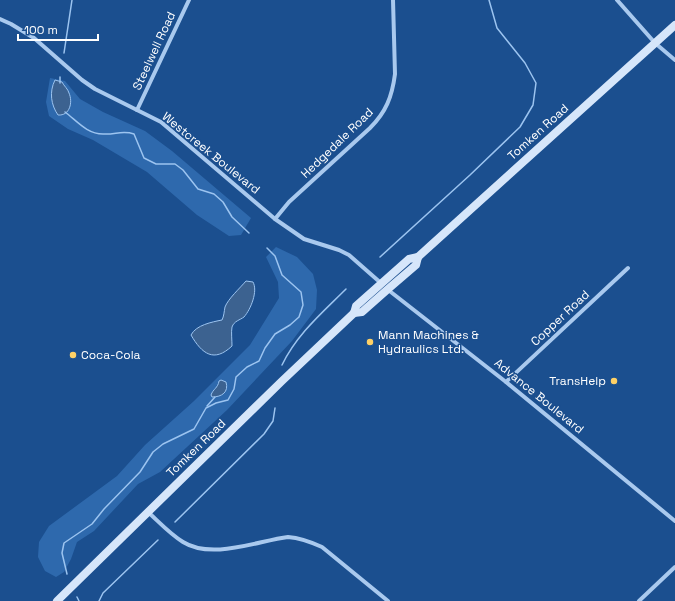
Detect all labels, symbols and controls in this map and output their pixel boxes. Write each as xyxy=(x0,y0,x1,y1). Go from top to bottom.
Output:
street label: Steelwell Road xyxy=(129,9,179,93)
scale bar xyxy=(18,16,98,42)
text: 100 m xyxy=(24,22,58,38)
street label: Tomken Road xyxy=(504,100,572,164)
street label: Hedgedale Road xyxy=(297,104,377,182)
street label: Westcreek Boulevard xyxy=(159,108,263,198)
street label: Copper Road xyxy=(527,287,593,349)
place label: Mann Machines & Hydraulics Ltd. xyxy=(378,327,479,357)
marker: Mann Machines & Hydraulics Ltd. xyxy=(365,337,375,347)
place label: Coca-Cola xyxy=(81,347,141,363)
marker: Coca-Cola xyxy=(68,350,78,360)
street label: Advance Boulevard xyxy=(491,355,587,437)
place label: TransHelp xyxy=(549,373,606,389)
marker: TransHelp xyxy=(609,376,619,386)
street label: Tomken Road xyxy=(163,416,229,480)

